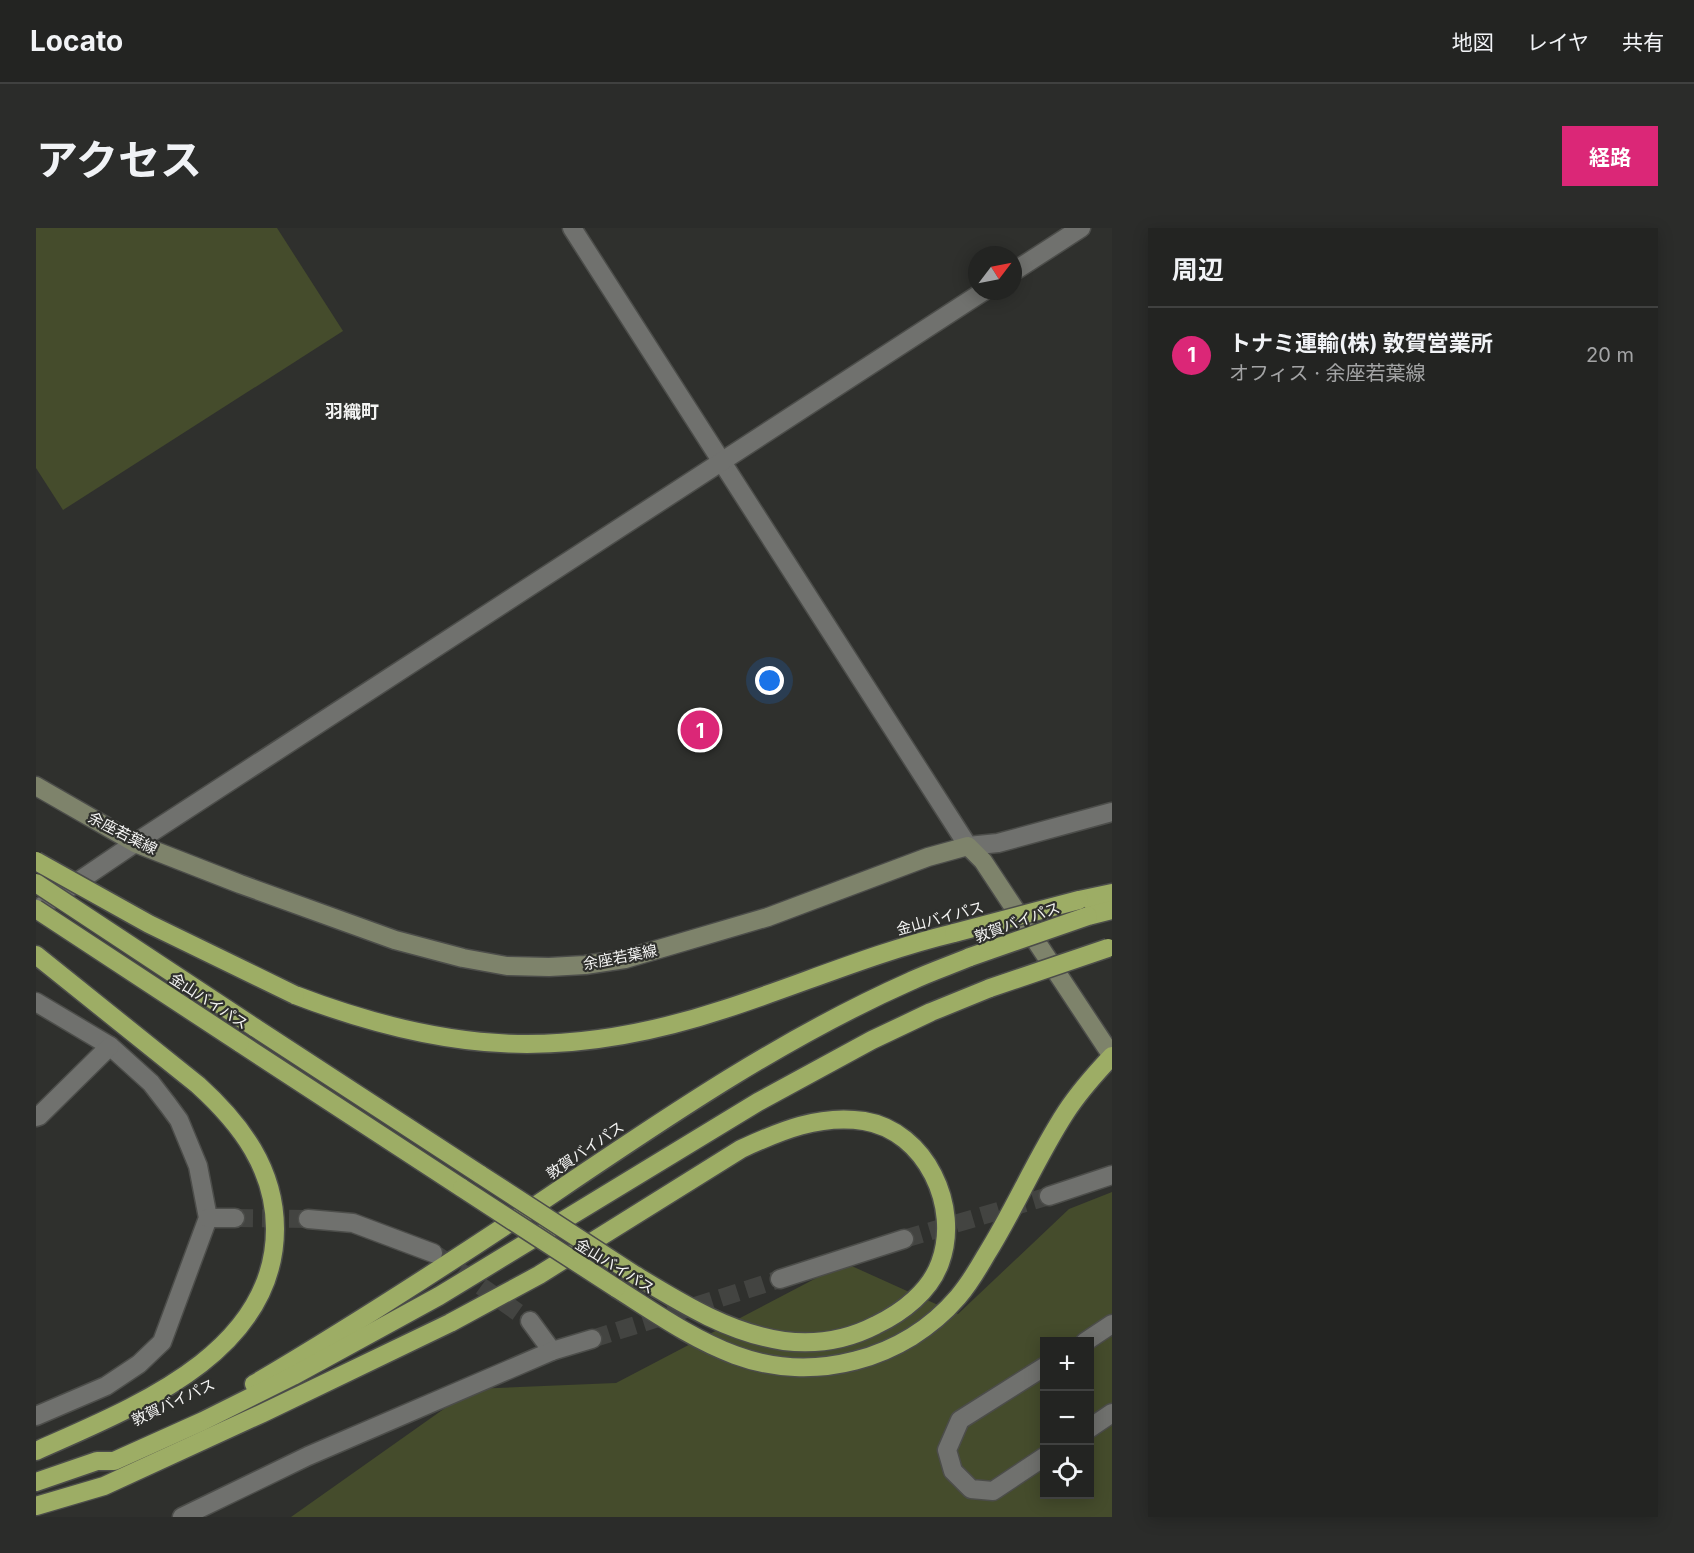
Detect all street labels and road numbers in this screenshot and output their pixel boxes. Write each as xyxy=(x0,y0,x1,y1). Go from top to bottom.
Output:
street label: 余座若葉線 xyxy=(85,808,161,858)
street label: 金山バイパス xyxy=(894,897,986,939)
street label: 敦賀バイパス xyxy=(972,898,1062,946)
street label: 余座若葉線 xyxy=(581,941,659,973)
street label: 金山バイパス xyxy=(166,969,252,1033)
street label: 敦賀バイパス xyxy=(543,1117,627,1183)
street label: 金山バイパス xyxy=(572,1234,658,1298)
street label: 敦賀バイパス xyxy=(128,1374,218,1430)

